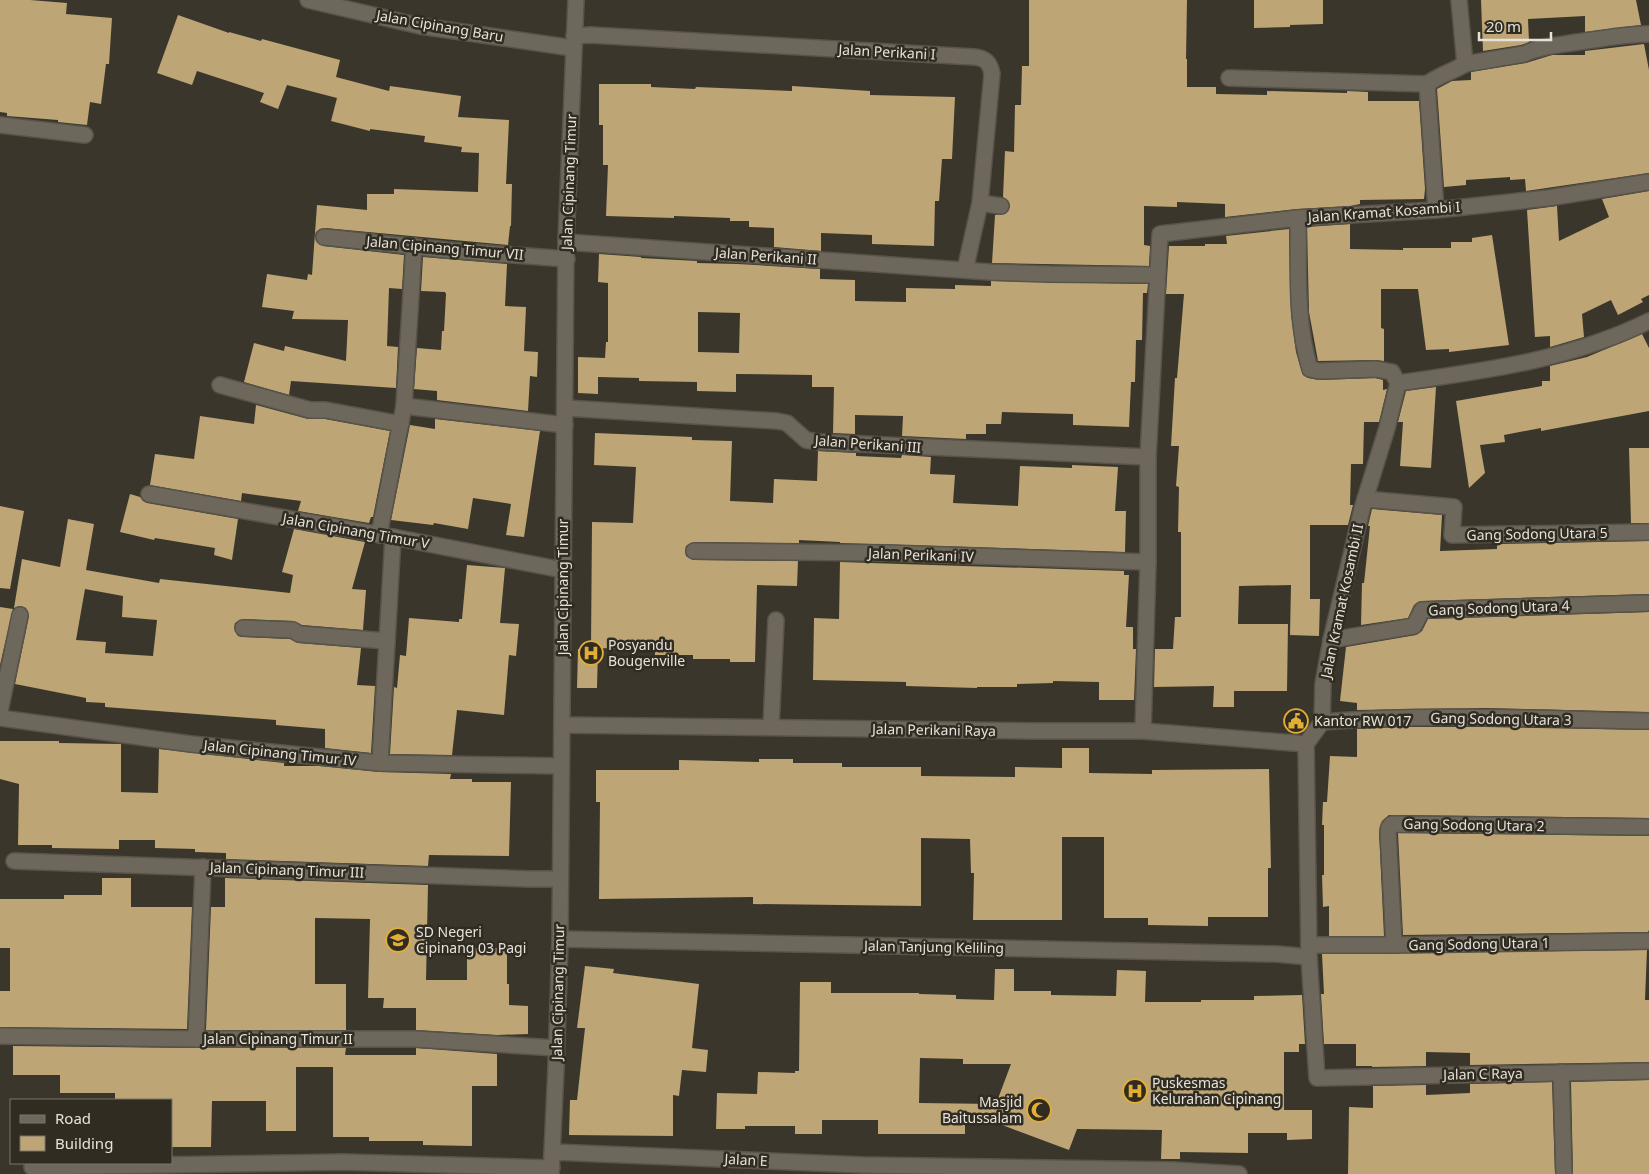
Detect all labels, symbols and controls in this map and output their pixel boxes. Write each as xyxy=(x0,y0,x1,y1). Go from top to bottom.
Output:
street label: Jalan Cipinang Baru xyxy=(373,5,505,46)
scale bar xyxy=(1479,10,1552,42)
text: 20 m xyxy=(1486,16,1521,36)
street label: Jalan Perikani I xyxy=(836,39,936,64)
street label: Jalan Cipinang Timur xyxy=(557,113,580,252)
street label: Jalan Kramat Kosambi I xyxy=(1305,197,1461,226)
street label: Jalan Cipinang Timur VII xyxy=(364,231,525,264)
street label: Jalan Perikani II xyxy=(713,242,818,269)
street label: Jalan Perikani III xyxy=(812,430,922,457)
street label: Jalan Cipinang Timur V xyxy=(279,508,431,553)
street label: Jalan Cipinang Timur xyxy=(553,519,572,657)
street label: Jalan Kramat Kosambi II xyxy=(1315,522,1367,682)
street label: Gang Sodong Utara 5 xyxy=(1466,523,1608,544)
street label: Jalan Perikani IV xyxy=(866,543,975,566)
street label: Gang Sodong Utara 4 xyxy=(1428,596,1570,619)
place label: Posyandu Bougenville xyxy=(608,635,685,670)
hospital icon: Posyandu Bougenville xyxy=(578,640,604,666)
public building icon: Kantor RW 017 xyxy=(1283,708,1309,734)
street label: Gang Sodong Utara 3 xyxy=(1430,708,1572,729)
place label: Kantor RW 017 xyxy=(1314,711,1412,730)
street label: Jalan Perikani Raya xyxy=(870,719,996,740)
street label: Jalan Cipinang Timur IV xyxy=(201,735,358,770)
street label: Gang Sodong Utara 2 xyxy=(1403,814,1545,835)
street label: Jalan Cipinang Timur III xyxy=(208,857,365,882)
place label: SD Negeri Cipinang 03 Pagi xyxy=(416,922,526,957)
street label: Jalan Cipinang Timur xyxy=(547,923,568,1062)
school or university icon: SD Negeri Cipinang 03 Pagi xyxy=(385,927,411,953)
street label: Gang Sodong Utara 1 xyxy=(1408,933,1550,954)
street label: Jalan Tanjung Keliling xyxy=(862,936,1004,957)
street label: Jalan Cipinang Timur II xyxy=(201,1029,353,1048)
street label: Jalan C Raya xyxy=(1441,1063,1523,1084)
place label: Puskesmas Kelurahan Cipinang xyxy=(1152,1073,1281,1108)
hospital icon: Puskesmas Kelurahan Cipinang xyxy=(1122,1078,1148,1104)
place label: Masjid Baitussalam xyxy=(942,1092,1022,1127)
mosque icon: Masjid Baitussalam xyxy=(1026,1097,1052,1123)
legend xyxy=(10,1099,172,1164)
text: Road xyxy=(55,1108,91,1128)
text: Building xyxy=(55,1133,113,1153)
street label: Jalan E xyxy=(722,1149,768,1170)

